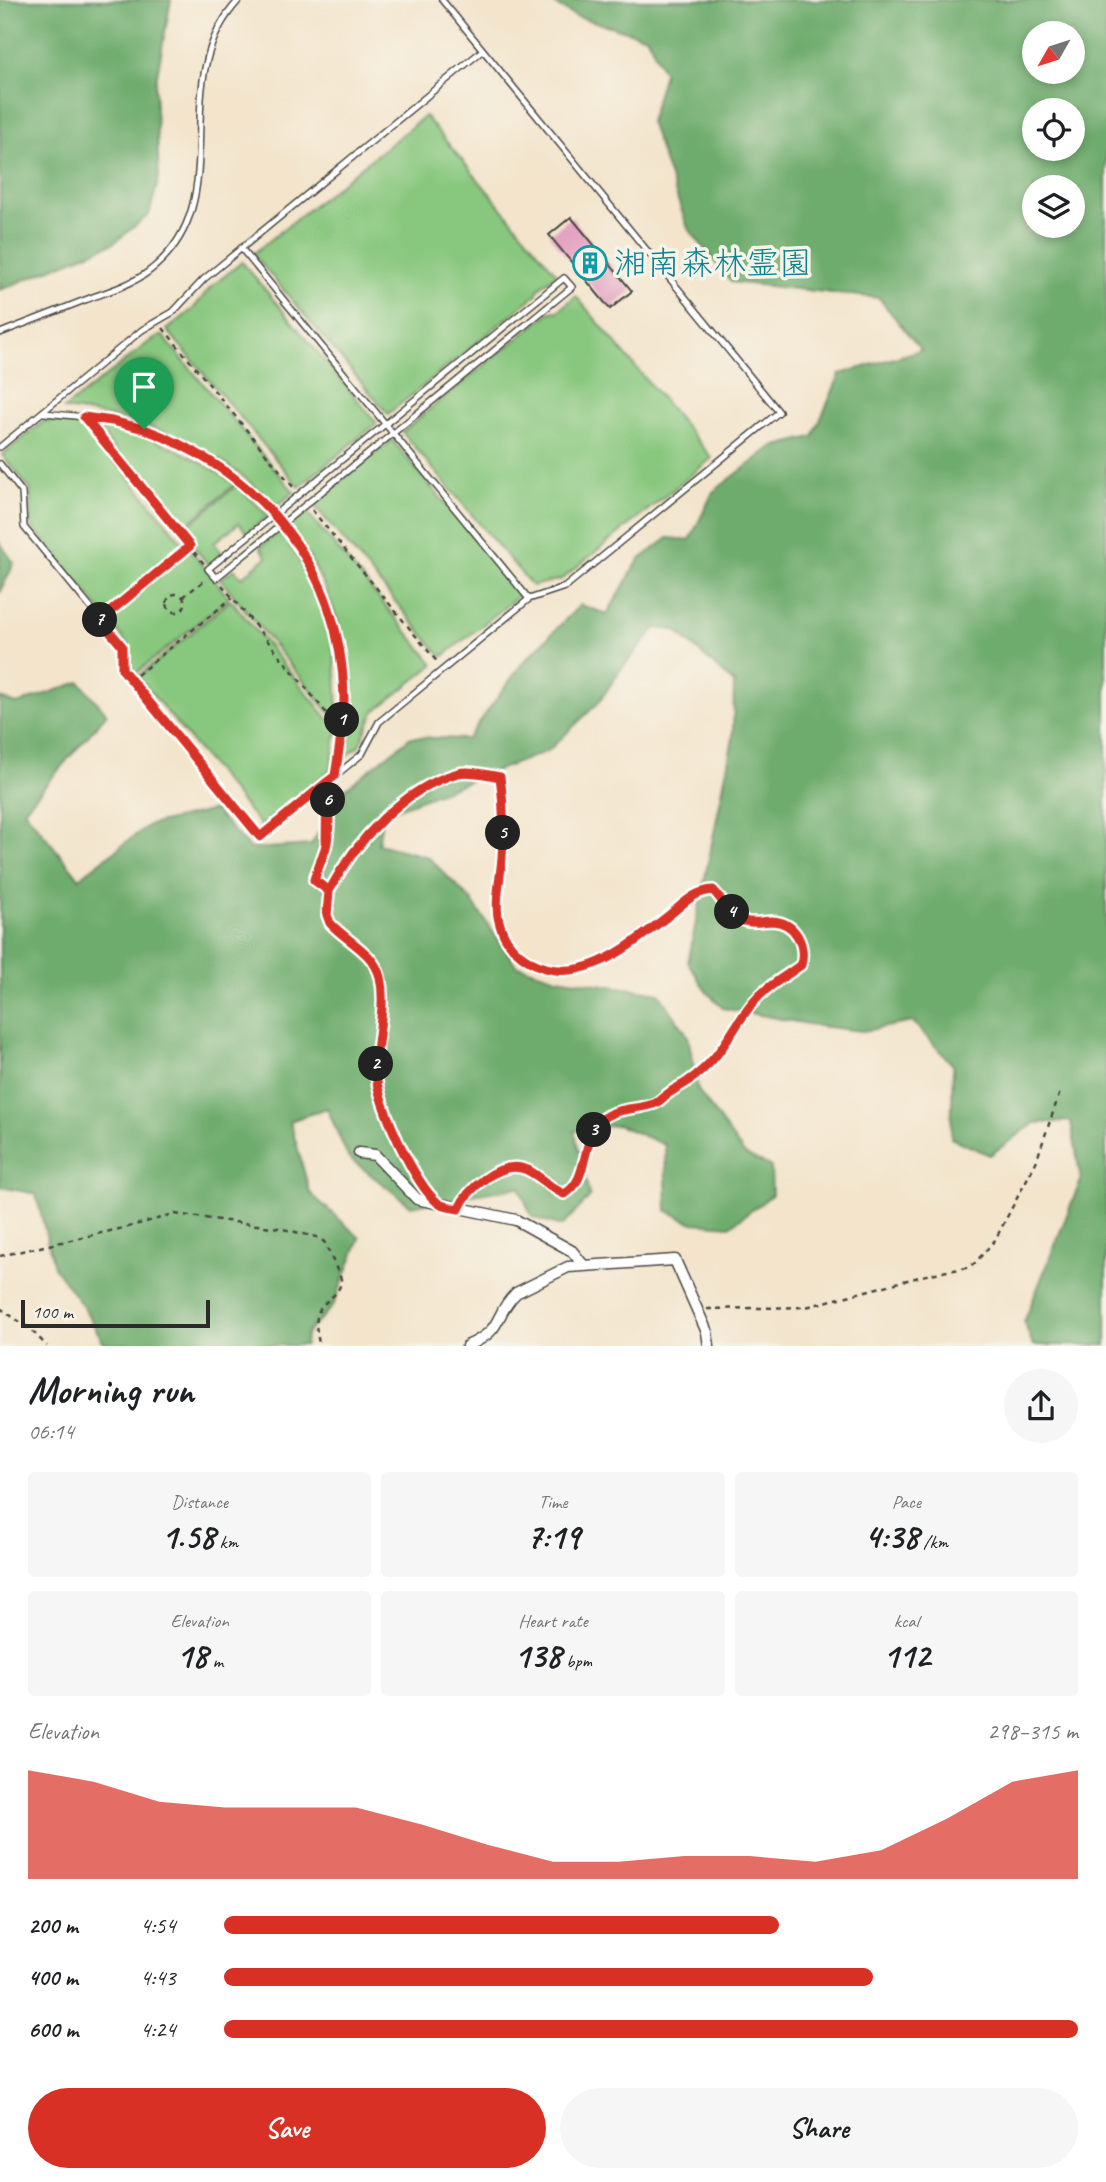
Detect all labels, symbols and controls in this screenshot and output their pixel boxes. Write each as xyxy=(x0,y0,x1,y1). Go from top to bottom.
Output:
north arrow xyxy=(1022,21,1085,84)
map controls xyxy=(1022,21,1085,238)
button: locate xyxy=(1022,98,1085,161)
button: layers xyxy=(1022,175,1085,238)
place label: 湘南森林霊園 xyxy=(614,242,812,284)
building icon: 湘南森林霊園 xyxy=(571,244,609,282)
pin xyxy=(114,357,174,429)
icon: arrive xyxy=(125,368,163,406)
pin: 7 xyxy=(82,602,118,638)
text: 7 xyxy=(95,607,104,631)
pin: 1 xyxy=(324,702,360,738)
text: 1 xyxy=(337,707,346,731)
pin: 6 xyxy=(310,782,346,818)
text: 6 xyxy=(323,787,332,811)
pin: 5 xyxy=(486,816,520,850)
text: 5 xyxy=(498,820,507,844)
pin: 4 xyxy=(714,894,750,930)
text: 4 xyxy=(727,899,736,923)
pin: 2 xyxy=(358,1046,394,1082)
text: 2 xyxy=(371,1051,380,1075)
pin: 3 xyxy=(576,1112,612,1148)
text: 3 xyxy=(589,1117,598,1141)
scale bar xyxy=(21,1296,210,1328)
text: 100 m xyxy=(32,1300,73,1324)
text: Morning run xyxy=(28,1367,194,1414)
button: share xyxy=(1004,1369,1078,1443)
text: 06:14 xyxy=(28,1417,74,1446)
text: Distance xyxy=(171,1490,228,1514)
text: Time xyxy=(538,1490,568,1514)
text: Pace xyxy=(892,1490,921,1514)
text: 1.58 xyxy=(161,1514,215,1559)
text: 7:19 xyxy=(526,1514,580,1559)
text: 4:38 xyxy=(865,1514,919,1559)
text: km xyxy=(215,1530,238,1554)
text: /km xyxy=(919,1530,948,1554)
text: Elevation xyxy=(170,1609,229,1633)
text: Heart rate xyxy=(518,1609,588,1633)
text: kcal xyxy=(894,1609,919,1633)
text: 18 xyxy=(176,1633,208,1678)
text: 138 xyxy=(514,1633,561,1678)
text: 112 xyxy=(883,1633,930,1678)
text: m xyxy=(208,1649,223,1673)
text: bpm xyxy=(561,1649,592,1673)
text: Elevation xyxy=(28,1717,99,1746)
text: 298–315 m xyxy=(987,1717,1078,1746)
text: 200 m xyxy=(28,1911,78,1940)
text: 4:54 xyxy=(140,1911,176,1940)
text: 400 m xyxy=(28,1963,78,1992)
text: 4:43 xyxy=(140,1963,176,1992)
text: 600 m xyxy=(28,2015,78,2044)
text: 4:24 xyxy=(140,2015,176,2044)
button: Save xyxy=(28,2088,546,2168)
button: Share xyxy=(560,2088,1078,2168)

